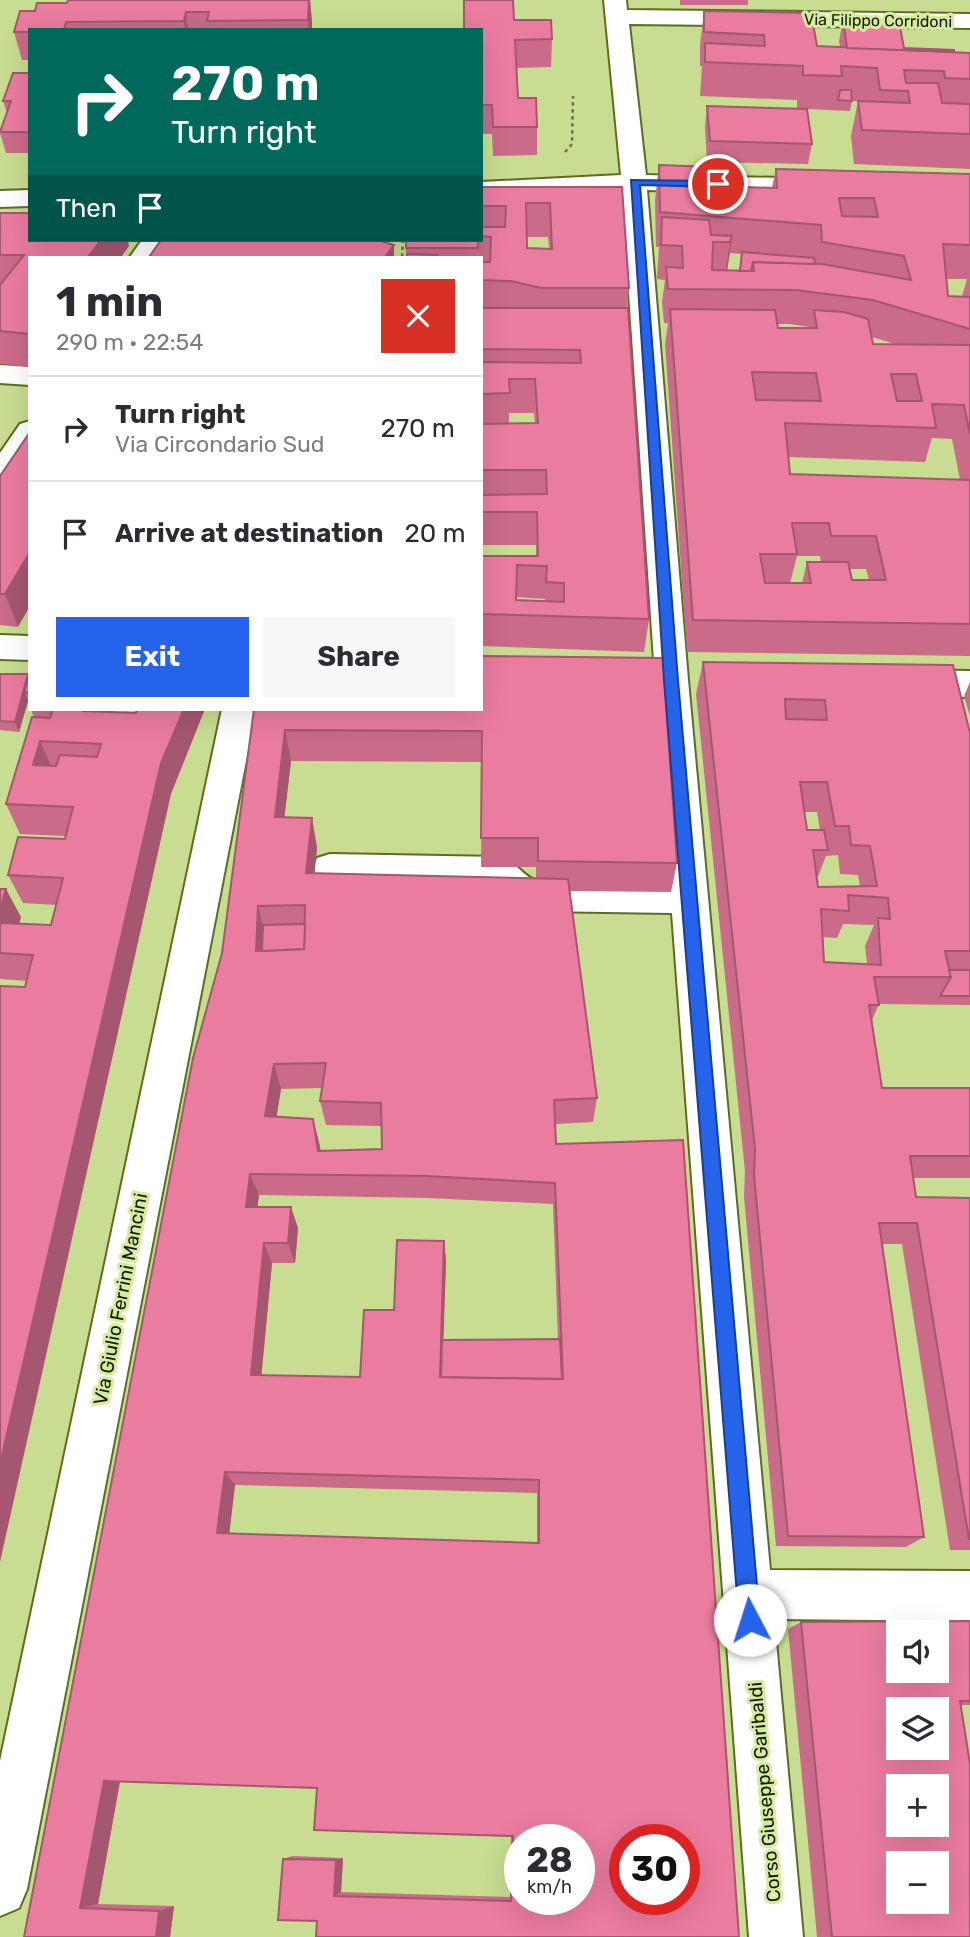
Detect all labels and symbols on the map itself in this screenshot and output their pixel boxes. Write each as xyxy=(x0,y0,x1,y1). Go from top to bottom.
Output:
street label: Via Filippo Corridoni xyxy=(804,10,952,31)
pin xyxy=(688,154,748,214)
street label: Via Giulio Ferrini Mancini xyxy=(89,1191,152,1407)
position arrow xyxy=(713,1583,787,1657)
street label: Corso Giuseppe Garibaldi xyxy=(743,1681,786,1903)
speed limit sign: 30 xyxy=(609,1824,700,1915)

